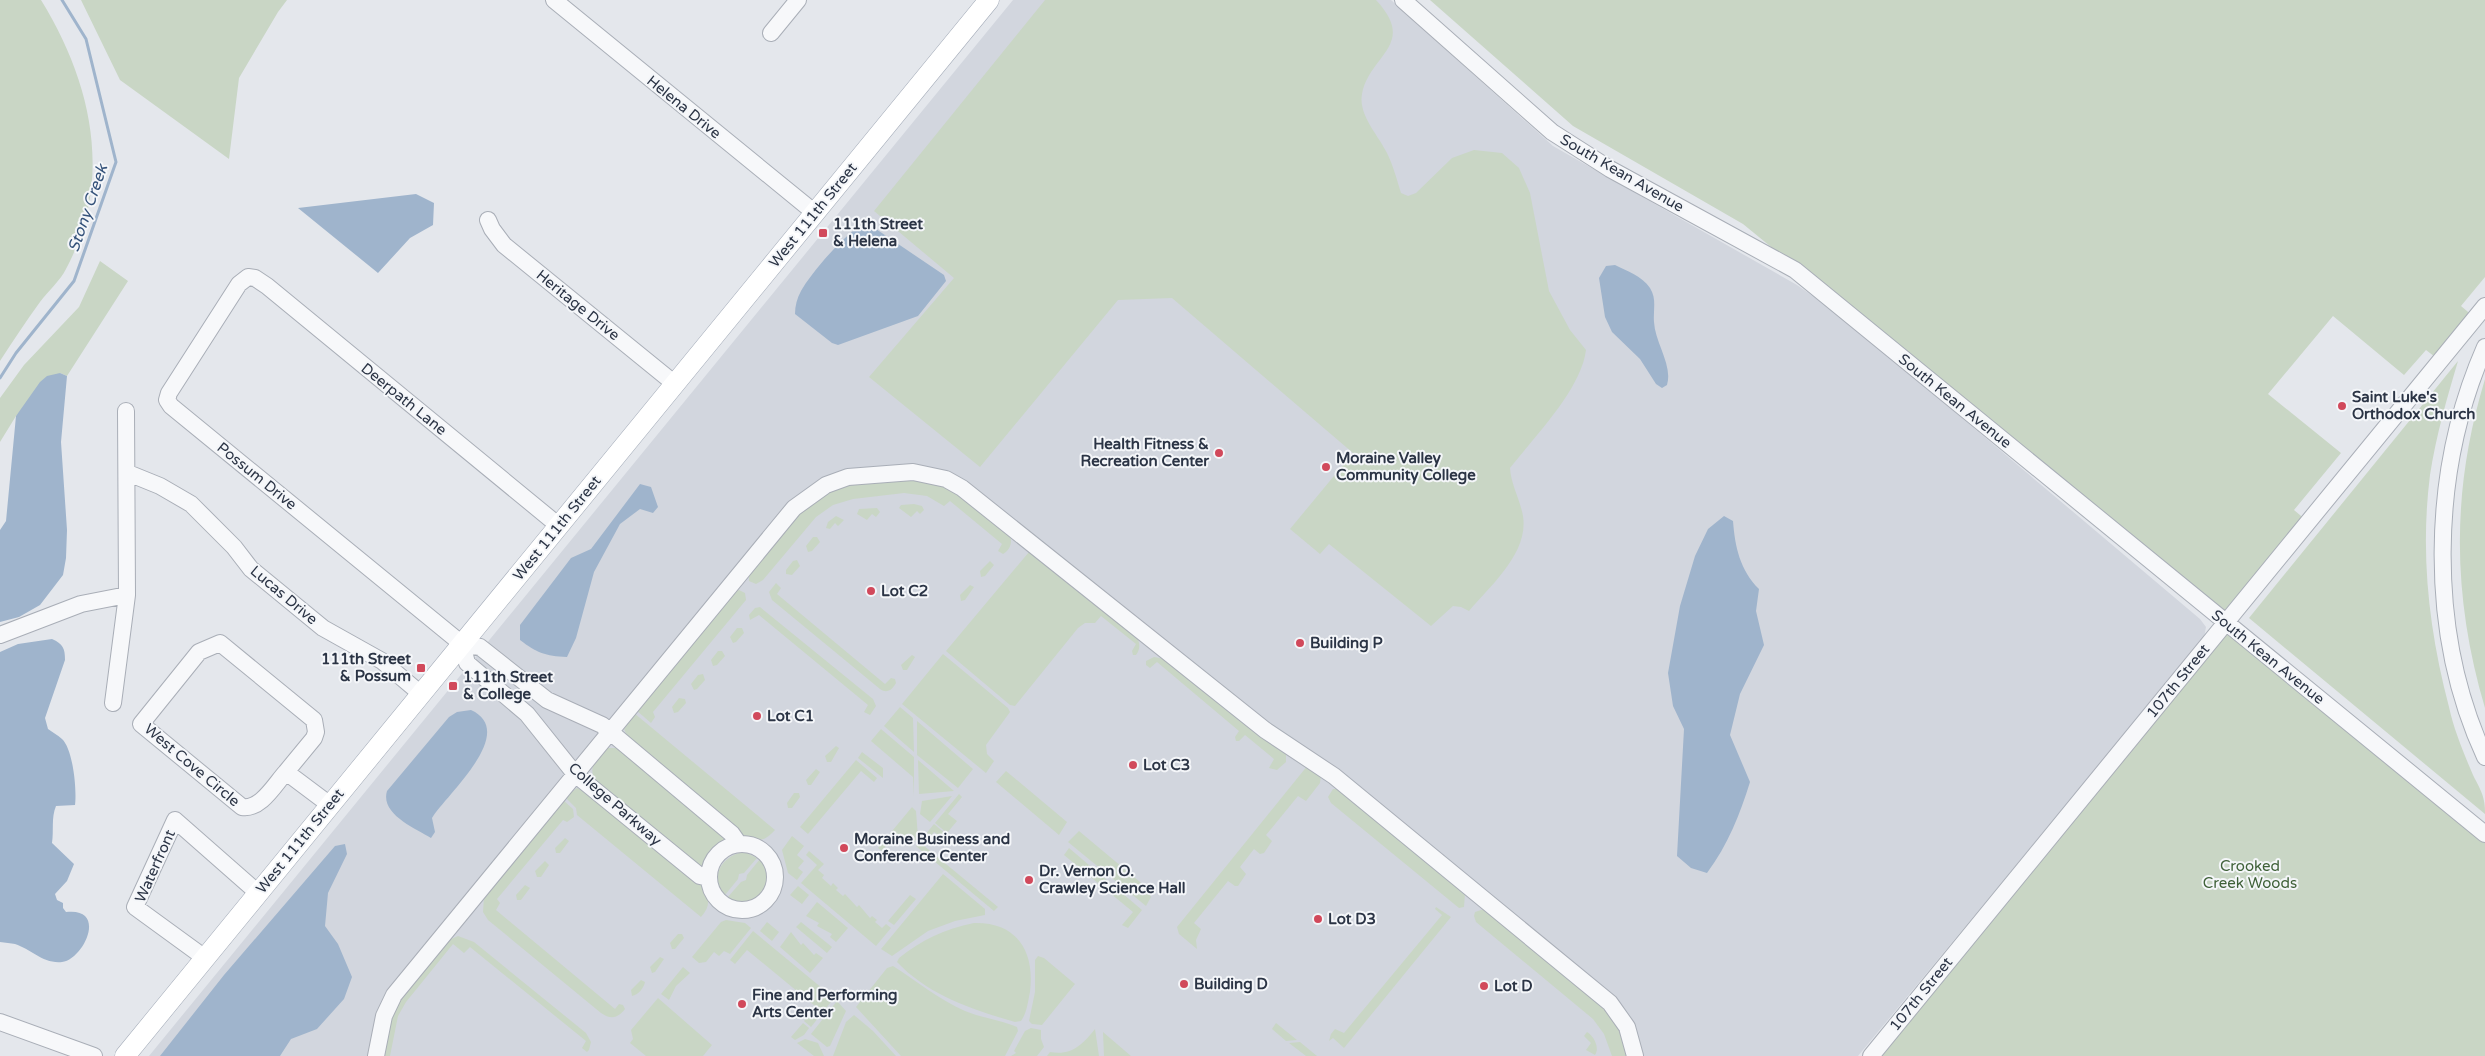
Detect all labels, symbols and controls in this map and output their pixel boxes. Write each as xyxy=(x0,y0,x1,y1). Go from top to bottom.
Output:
street label: Helena Drive xyxy=(643,72,725,142)
street label: South Kean Avenue xyxy=(1557,130,1687,216)
street label: West 111th Street xyxy=(765,159,861,271)
water label: Stony Creek xyxy=(64,161,113,255)
place label: 111th Street & Helena xyxy=(833,215,923,250)
marker: 111th Street & Helena xyxy=(817,227,829,239)
street label: Heritage Drive xyxy=(533,266,623,344)
street label: South Kean Avenue xyxy=(1895,350,2015,452)
street label: Deerpath Lane xyxy=(358,359,450,439)
place label: Saint Luke's Orthodox Church xyxy=(2352,388,2475,423)
marker: Saint Luke's Orthodox Church xyxy=(2336,400,2348,412)
place label: Health Fitness & Recreation Center xyxy=(1080,435,1209,470)
street label: Possum Drive xyxy=(214,438,300,514)
marker: Health Fitness & Recreation Center xyxy=(1213,447,1225,459)
place label: Moraine Valley Community College xyxy=(1336,449,1476,485)
marker: Moraine Valley Community College xyxy=(1320,461,1332,473)
street label: West 111th Street xyxy=(509,472,605,584)
street label: Lucas Drive xyxy=(247,562,321,628)
place label: Lot C2 xyxy=(881,582,928,600)
marker: Lot C2 xyxy=(865,585,877,597)
street label: South Kean Avenue xyxy=(2208,606,2328,708)
place label: Building P xyxy=(1310,634,1383,653)
marker: Building P xyxy=(1294,637,1306,649)
street label: 107th Street xyxy=(2143,640,2213,722)
place label: 111th Street & Possum xyxy=(321,650,411,685)
marker: 111th Street & Possum xyxy=(415,662,427,674)
place label: 111th Street & College xyxy=(463,668,553,704)
marker: 111th Street & College xyxy=(447,680,459,692)
place label: Lot C1 xyxy=(767,707,814,725)
marker: Lot C1 xyxy=(751,710,763,722)
street label: West Cove Circle xyxy=(141,720,243,810)
place label: Lot C3 xyxy=(1143,756,1190,774)
street label: College Parkway xyxy=(565,759,665,849)
marker: Lot C3 xyxy=(1127,759,1139,771)
street label: West 111th Street xyxy=(252,785,348,897)
street label: Waterfront xyxy=(131,827,179,905)
place label: Moraine Business and Conference Center xyxy=(854,830,1010,865)
marker: Moraine Business and Conference Center xyxy=(838,842,850,854)
park label: Crooked Creek Woods xyxy=(2203,857,2297,892)
place label: Dr. Vernon O. Crawley Science Hall xyxy=(1039,862,1186,898)
marker: Dr. Vernon O. Crawley Science Hall xyxy=(1023,874,1035,886)
place label: Lot D3 xyxy=(1328,910,1376,928)
marker: Lot D3 xyxy=(1312,913,1324,925)
street label: 107th Street xyxy=(1886,953,1956,1035)
place label: Building D xyxy=(1194,975,1268,994)
place label: Lot D xyxy=(1494,977,1533,995)
marker: Building D xyxy=(1178,978,1190,990)
marker: Lot D xyxy=(1478,980,1490,992)
place label: Fine and Performing Arts Center xyxy=(752,986,898,1021)
marker: Fine and Performing Arts Center xyxy=(736,998,748,1010)

